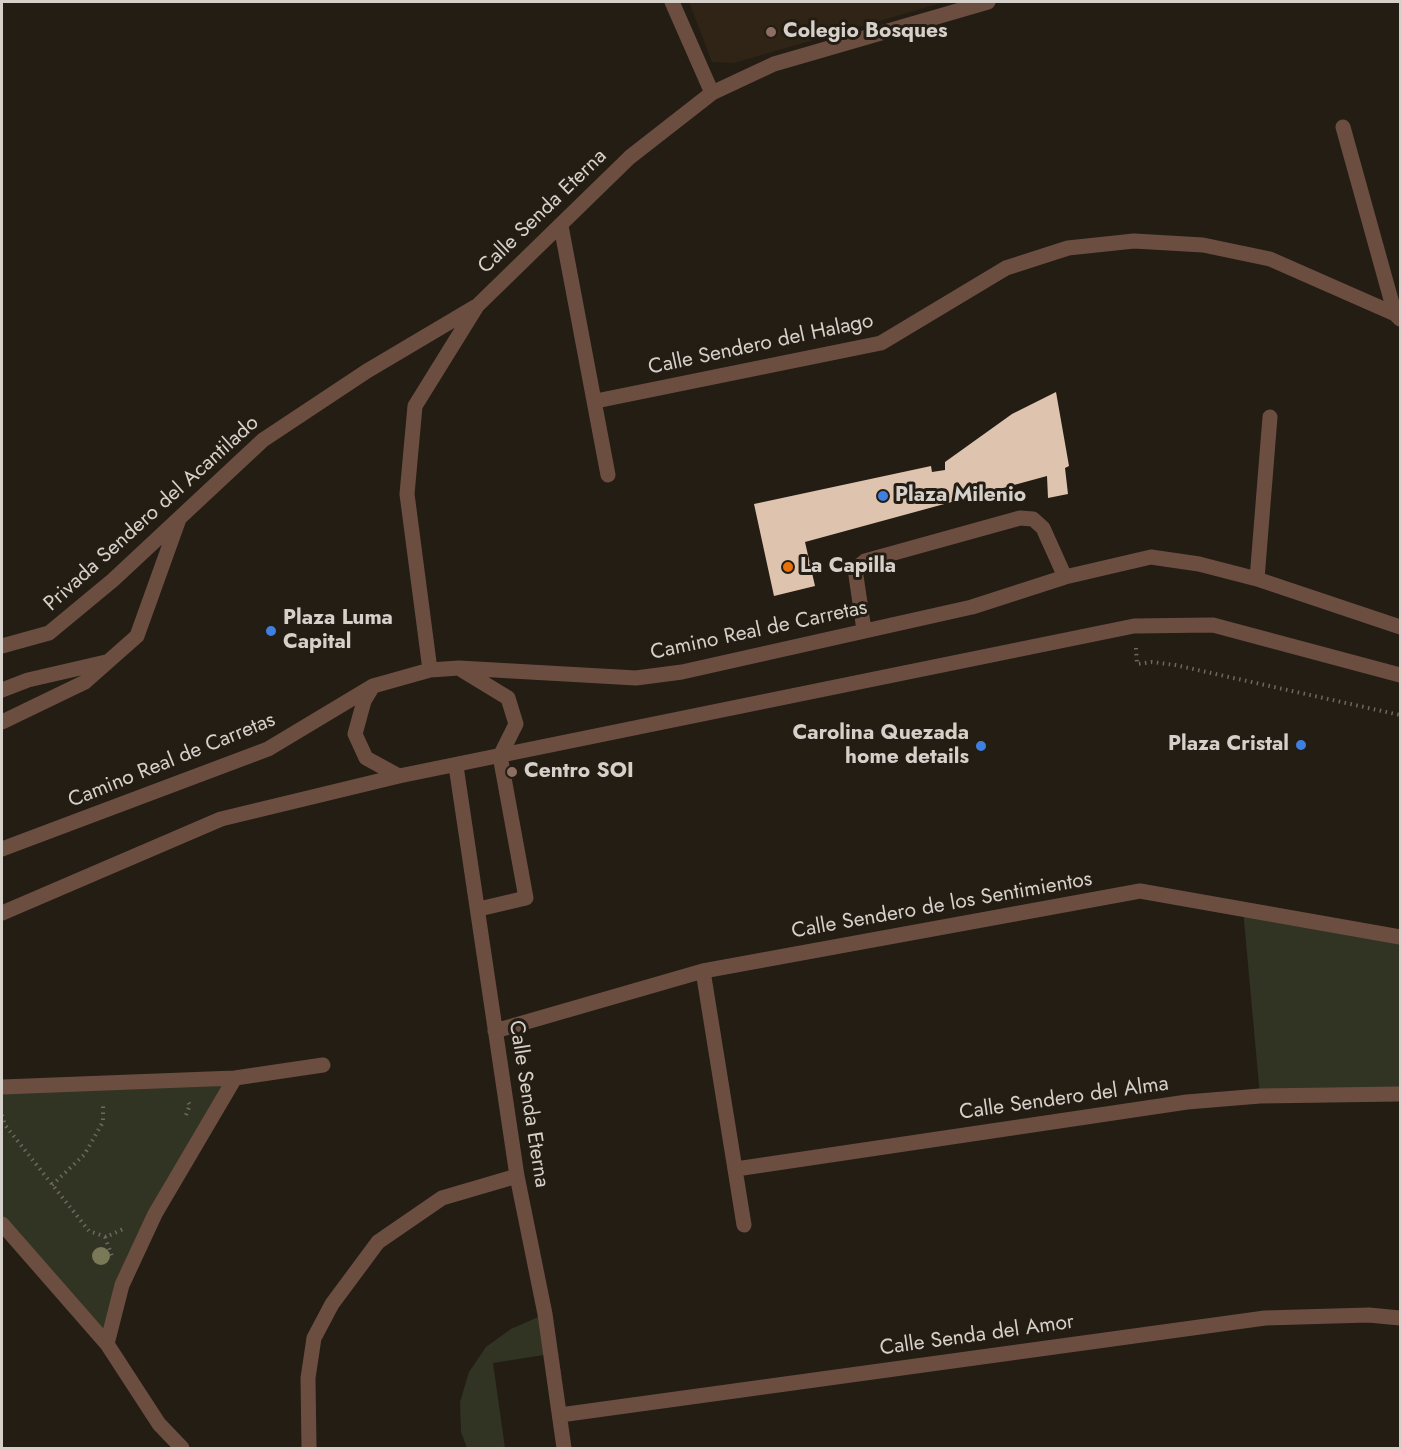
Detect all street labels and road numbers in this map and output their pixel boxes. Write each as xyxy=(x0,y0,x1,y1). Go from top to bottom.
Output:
street label: Calle Senda Eterna xyxy=(474,144,612,280)
street label: Calle Sendero del Halago xyxy=(646,309,876,381)
street label: Privada Sendero del Acantilado xyxy=(40,411,264,617)
street label: Camino Real de Carretas xyxy=(648,596,870,666)
street label: Camino Real de Carretas xyxy=(65,708,279,814)
street label: Calle Sendero de los Sentimientos xyxy=(790,867,1094,945)
street label: Calle Senda Eterna xyxy=(502,1019,554,1189)
street label: Calle Sendero del Alma xyxy=(958,1072,1170,1126)
street label: Calle Senda del Amor xyxy=(878,1310,1076,1362)

